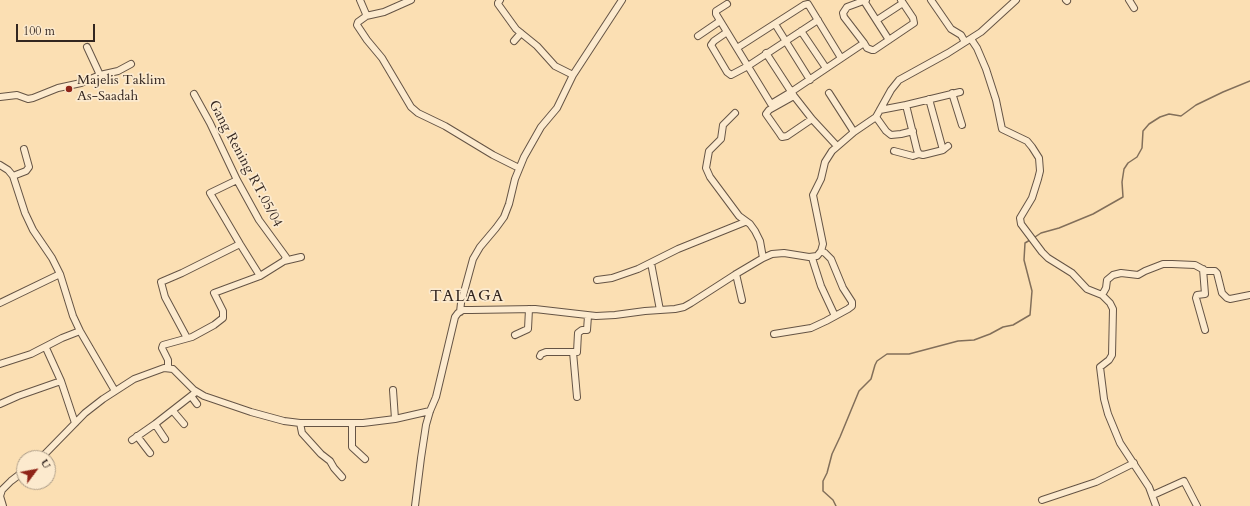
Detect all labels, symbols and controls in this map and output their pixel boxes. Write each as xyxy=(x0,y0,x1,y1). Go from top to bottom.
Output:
scale bar xyxy=(18,16,97,42)
text: 100 m xyxy=(23,23,55,39)
place label: Majelis Taklim As-Saadah xyxy=(77,73,166,106)
marker: Majelis Taklim As-Saadah xyxy=(64,84,74,94)
street label: Gang Rening RT.05/04 xyxy=(204,98,286,230)
district label: TALAGA xyxy=(430,287,504,307)
north arrow xyxy=(16,450,56,490)
text: U xyxy=(37,456,54,472)

